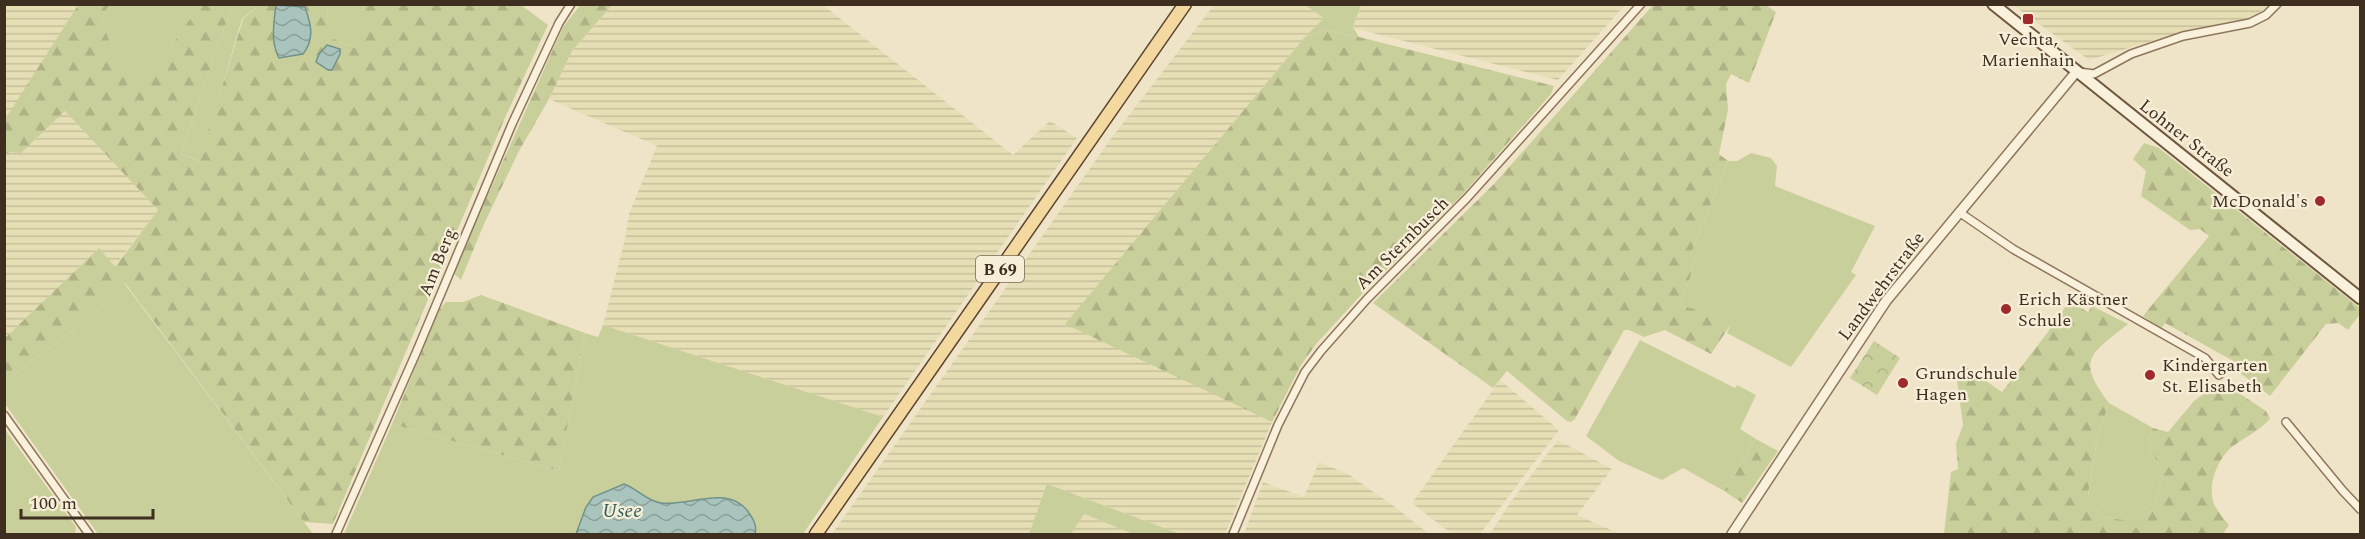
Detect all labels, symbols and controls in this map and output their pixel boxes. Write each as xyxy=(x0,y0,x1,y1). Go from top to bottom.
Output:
marker: Vechta, Marienhain xyxy=(2021,12,2035,26)
place label: Vechta, Marienhain xyxy=(1981,26,2075,74)
street label: Lohner Straße xyxy=(2133,93,2240,184)
place label: McDonald's xyxy=(2212,188,2308,215)
street label: Am Sternbusch xyxy=(1349,190,1455,296)
marker: McDonald's xyxy=(2313,194,2327,208)
street label: Am Berg xyxy=(412,224,463,300)
street label: Landwehrstraße xyxy=(1831,226,1931,347)
road number: B 69 xyxy=(976,256,1024,282)
place label: Erich Kästner Schule xyxy=(2018,286,2128,334)
marker: Erich Kästner Schule xyxy=(1999,302,2013,316)
place label: Kindergarten St. Elisabeth xyxy=(2162,352,2268,400)
place label: Grundschule Hagen xyxy=(1915,360,2018,408)
marker: Kindergarten St. Elisabeth xyxy=(2143,368,2157,382)
marker: Grundschule Hagen xyxy=(1896,376,1910,390)
scale bar xyxy=(21,482,153,520)
text: 100 m xyxy=(30,490,77,517)
water label: Usee xyxy=(602,496,642,526)

